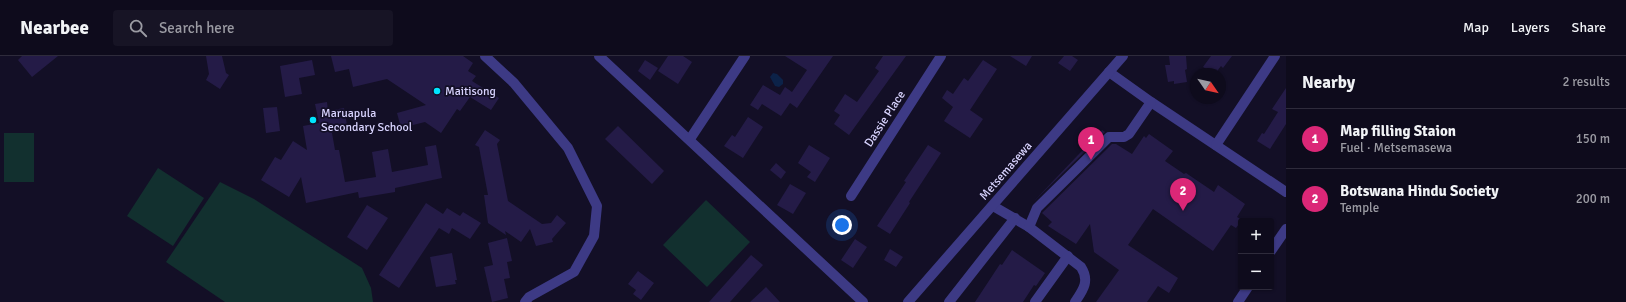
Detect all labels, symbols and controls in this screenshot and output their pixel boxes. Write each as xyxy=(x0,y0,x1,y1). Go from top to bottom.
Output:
search box xyxy=(113,10,393,46)
text: Nearbee xyxy=(20,16,89,40)
icon: search xyxy=(127,17,149,39)
text: Search here xyxy=(159,19,235,37)
text: Map xyxy=(1463,19,1489,36)
text: Layers xyxy=(1511,19,1550,36)
text: Share xyxy=(1572,19,1606,36)
north arrow xyxy=(1190,68,1226,104)
text: Nearby xyxy=(1302,72,1355,93)
text: 2 results xyxy=(1562,74,1610,90)
place label: Maitisong xyxy=(445,84,496,99)
marker: Maitisong xyxy=(432,86,442,96)
street label: Dassie Place xyxy=(861,88,909,150)
place label: Maruapula Secondary School xyxy=(321,106,413,135)
marker: Maruapula Secondary School xyxy=(308,115,318,125)
text: Map filling Staion xyxy=(1340,122,1456,140)
pin: 1 xyxy=(1078,127,1104,160)
text: 1 xyxy=(1311,131,1319,147)
text: 150 m xyxy=(1576,131,1610,147)
street label: Metsemasewa xyxy=(977,139,1035,203)
text: Fuel · Metsemasewa xyxy=(1340,140,1452,156)
pin: 2 xyxy=(1170,178,1196,211)
text: Botswana Hindu Society xyxy=(1340,182,1499,200)
text: 2 xyxy=(1311,191,1319,207)
text: 200 m xyxy=(1576,191,1610,207)
text: Temple xyxy=(1340,200,1379,216)
your location xyxy=(832,215,852,235)
map controls xyxy=(1238,218,1274,290)
button: + xyxy=(1238,218,1274,254)
button: − xyxy=(1238,254,1274,290)

